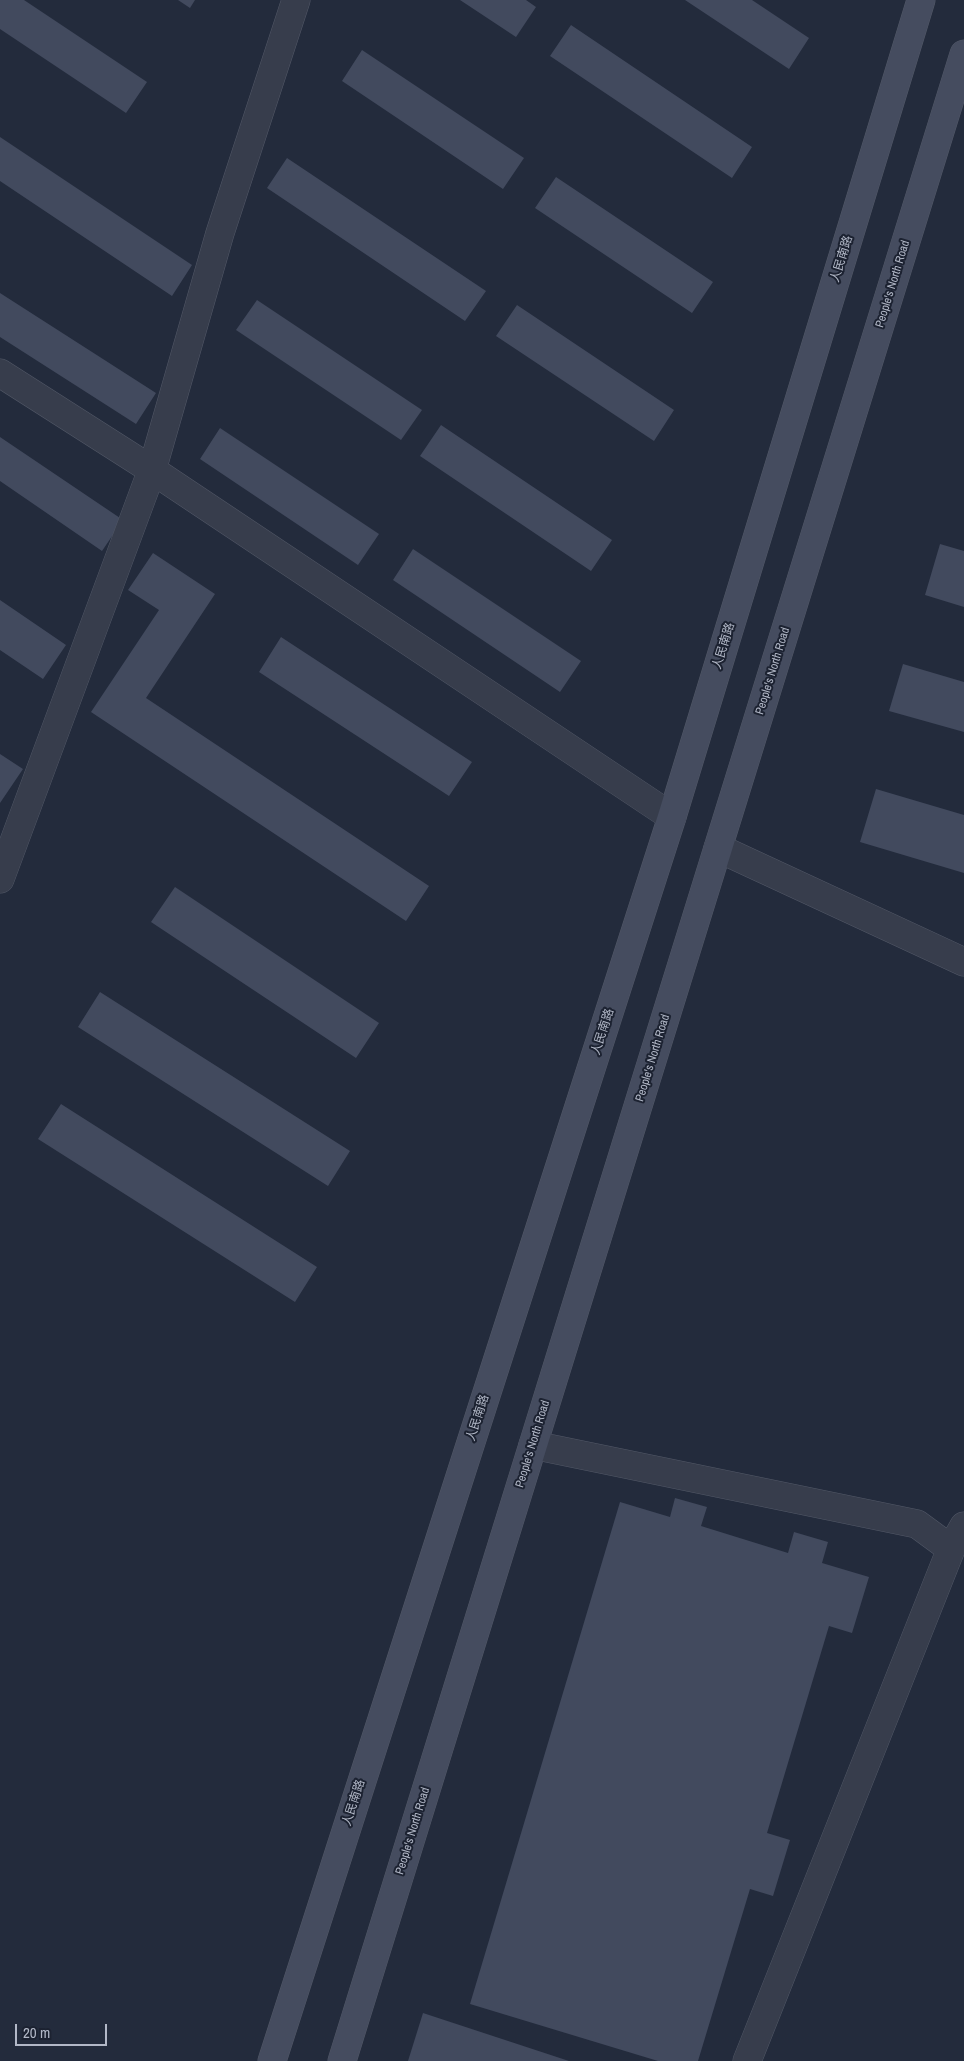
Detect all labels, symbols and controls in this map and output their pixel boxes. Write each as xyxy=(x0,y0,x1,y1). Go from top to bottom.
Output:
street label: 人民南路 xyxy=(828,234,856,284)
street label: People's North Road xyxy=(873,239,913,329)
street label: 人民南路 xyxy=(710,621,738,671)
street label: People's North Road xyxy=(753,626,793,716)
street label: 人民南路 xyxy=(589,1007,617,1057)
street label: People's North Road xyxy=(633,1013,673,1103)
street label: 人民南路 xyxy=(464,1393,492,1443)
street label: People's North Road xyxy=(513,1399,553,1489)
street label: 人民南路 xyxy=(340,1778,368,1828)
street label: People's North Road xyxy=(393,1786,433,1876)
scale bar xyxy=(18,2014,110,2046)
text: 20 m xyxy=(23,2022,50,2043)

